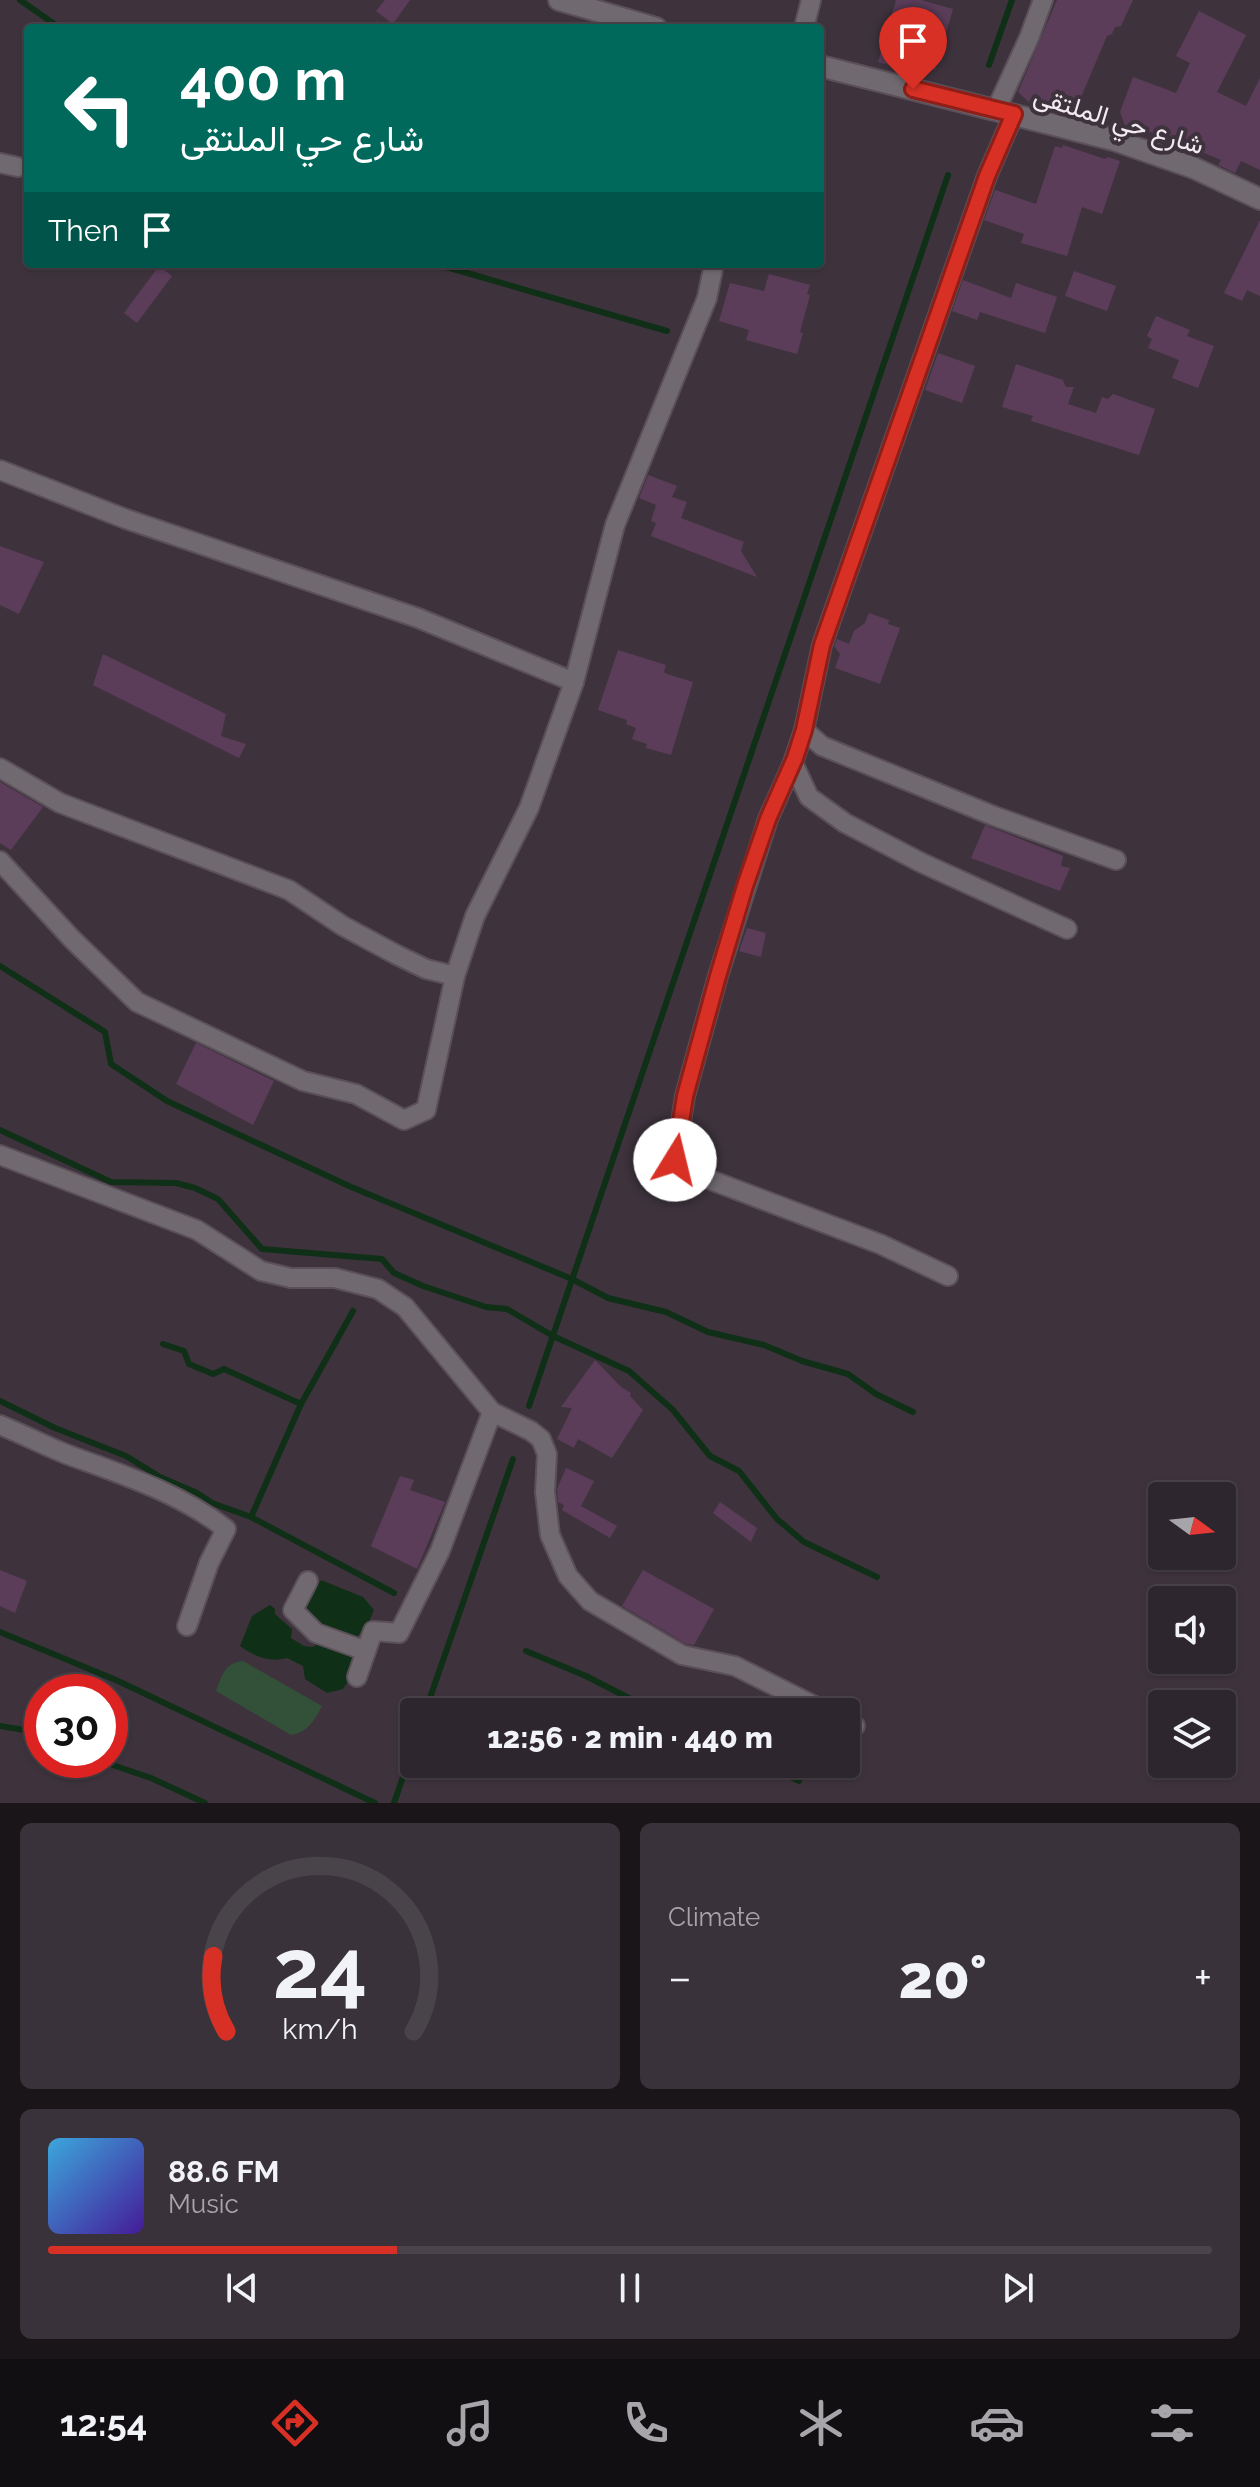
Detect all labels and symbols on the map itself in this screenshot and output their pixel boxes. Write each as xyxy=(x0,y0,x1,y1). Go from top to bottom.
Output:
pin xyxy=(879,7,947,89)
street label: شارع حي الملتقى xyxy=(1029,80,1208,166)
position arrow xyxy=(633,1118,717,1202)
north arrow xyxy=(1148,1482,1236,1570)
speed limit sign: 30 xyxy=(24,1674,128,1778)

